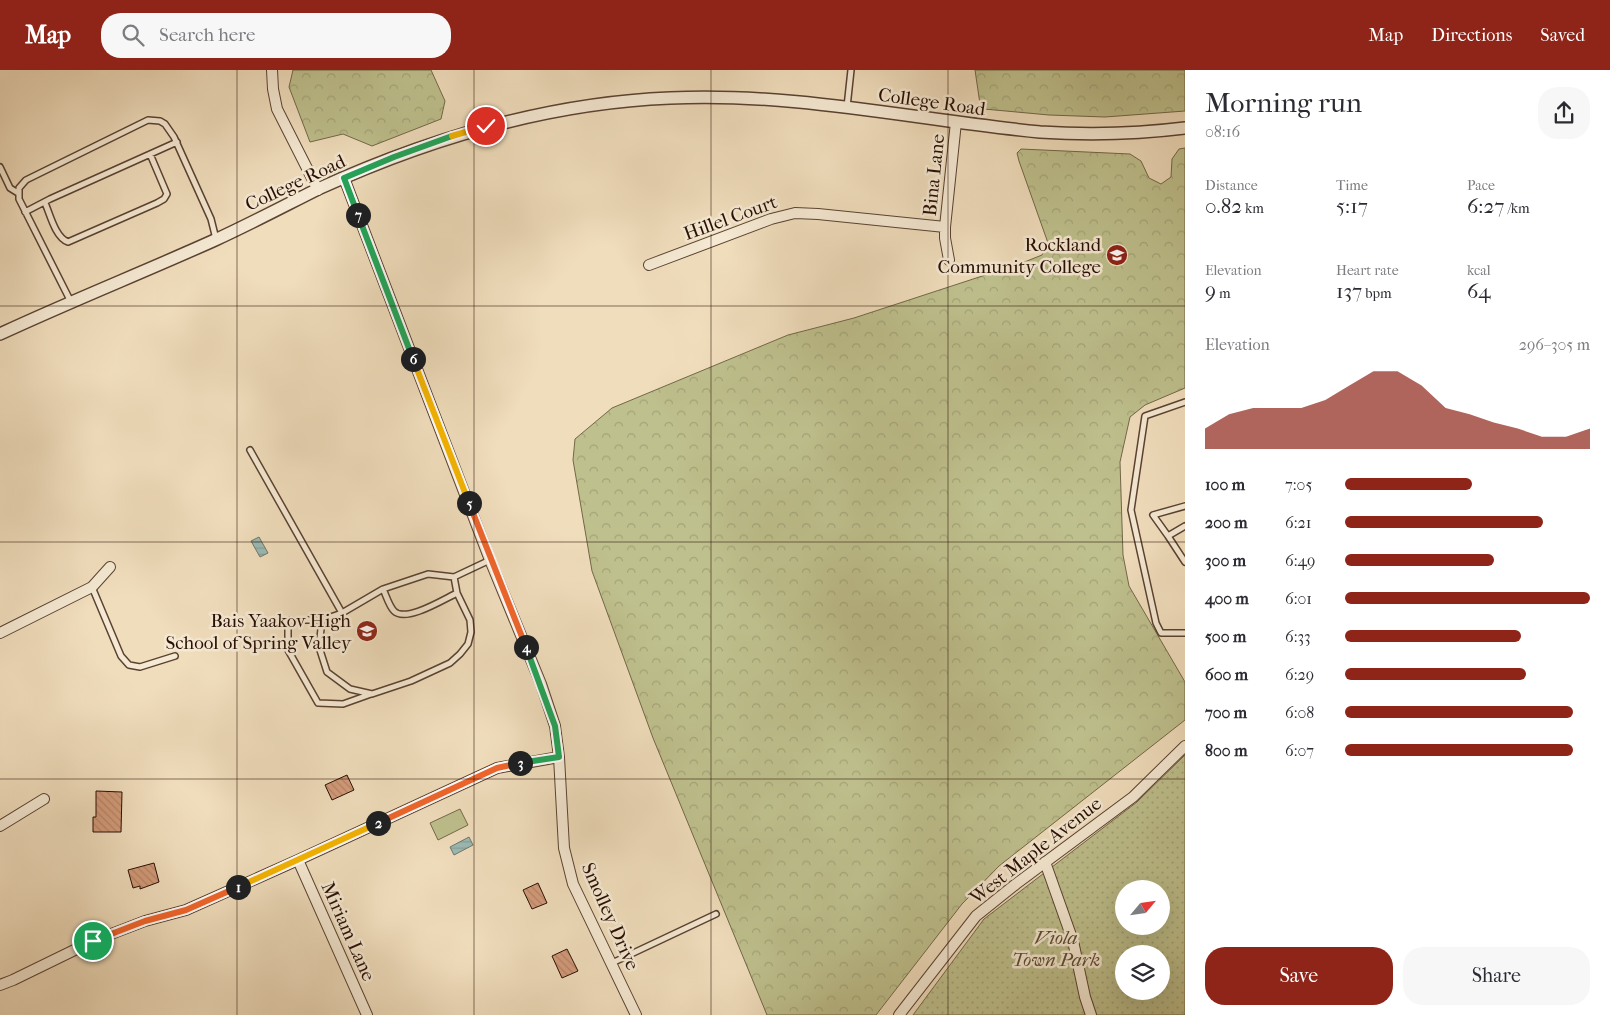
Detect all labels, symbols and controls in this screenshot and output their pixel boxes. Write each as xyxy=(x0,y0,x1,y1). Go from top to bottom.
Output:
search box xyxy=(101,13,451,58)
text: Map xyxy=(25,21,71,49)
icon: search xyxy=(119,21,147,49)
text: Search here xyxy=(159,24,255,46)
text: Map xyxy=(1369,25,1403,46)
text: Directions xyxy=(1431,25,1512,46)
text: Saved xyxy=(1540,25,1585,46)
street label: College Road xyxy=(877,84,987,120)
text: Morning run xyxy=(1205,86,1362,119)
button: share xyxy=(1538,87,1590,139)
pin xyxy=(465,105,507,147)
icon: check xyxy=(472,112,500,140)
text: 08:16 xyxy=(1205,122,1240,141)
street label: Bina Lane xyxy=(919,133,949,217)
street label: College Road xyxy=(242,150,350,216)
text: Distance xyxy=(1205,177,1258,194)
text: Time xyxy=(1336,177,1368,194)
text: Pace xyxy=(1467,177,1495,194)
street label: Hillel Court xyxy=(681,191,780,245)
text: 0.82 xyxy=(1205,194,1242,218)
text: 5:17 xyxy=(1336,194,1368,218)
text: 6:27 xyxy=(1467,194,1504,218)
text: km xyxy=(1242,200,1264,217)
text: /km xyxy=(1504,200,1530,217)
pin: 7 xyxy=(346,202,370,228)
text: 7 xyxy=(355,207,362,224)
place label: Rockland Community College xyxy=(937,234,1102,278)
school or university icon: Rockland Community College xyxy=(1105,243,1129,267)
text: Elevation xyxy=(1205,262,1262,279)
text: Heart rate xyxy=(1336,262,1399,279)
text: kcal xyxy=(1467,262,1491,279)
text: 9 xyxy=(1205,279,1216,303)
text: 137 xyxy=(1336,279,1362,303)
text: 64 xyxy=(1467,279,1491,303)
text: m xyxy=(1216,285,1231,302)
text: bpm xyxy=(1362,285,1392,302)
text: Elevation xyxy=(1205,335,1270,354)
text: 296–305 m xyxy=(1519,335,1590,354)
pin: 6 xyxy=(400,346,426,372)
text: 6 xyxy=(410,351,417,368)
text: 100 m xyxy=(1205,475,1245,494)
text: 7:05 xyxy=(1285,475,1312,494)
pin: 5 xyxy=(456,490,482,516)
text: 5 xyxy=(466,495,473,512)
text: 200 m xyxy=(1205,513,1248,532)
text: 6:21 xyxy=(1285,513,1311,532)
text: 300 m xyxy=(1205,551,1246,570)
text: 6:49 xyxy=(1285,551,1315,570)
text: 400 m xyxy=(1205,589,1249,608)
text: 6:01 xyxy=(1285,589,1312,608)
place label: Bais Yaakov High School of Spring Valley xyxy=(165,610,352,654)
school or university icon: Bais Yaakov High School of Spring Valley xyxy=(355,619,379,643)
text: 500 m xyxy=(1205,627,1246,646)
text: 6:33 xyxy=(1285,627,1311,646)
pin: 4 xyxy=(514,634,538,660)
text: 4 xyxy=(522,639,531,656)
text: 600 m xyxy=(1205,665,1248,684)
text: 6:29 xyxy=(1285,665,1314,684)
text: 700 m xyxy=(1205,703,1247,722)
text: 6:08 xyxy=(1285,703,1314,722)
text: 800 m xyxy=(1205,741,1247,760)
text: 6:07 xyxy=(1285,741,1314,760)
pin: 3 xyxy=(508,750,532,776)
text: 3 xyxy=(518,755,523,772)
street label: West Maple Avenue xyxy=(965,793,1106,910)
pin: 2 xyxy=(366,810,390,836)
text: 2 xyxy=(375,815,382,832)
street label: Smolley Drive xyxy=(577,859,644,973)
pin: 1 xyxy=(226,874,250,900)
text: 1 xyxy=(236,879,241,896)
street label: Miriam Lane xyxy=(316,879,380,984)
north arrow xyxy=(1115,880,1170,935)
map controls xyxy=(1115,880,1170,1000)
pin xyxy=(72,920,114,962)
icon: arrive xyxy=(79,927,107,955)
park label: Viola Town Park xyxy=(1012,927,1100,971)
button: layers xyxy=(1115,945,1170,1000)
button: Save xyxy=(1205,947,1393,1005)
button: Share xyxy=(1403,947,1590,1005)

